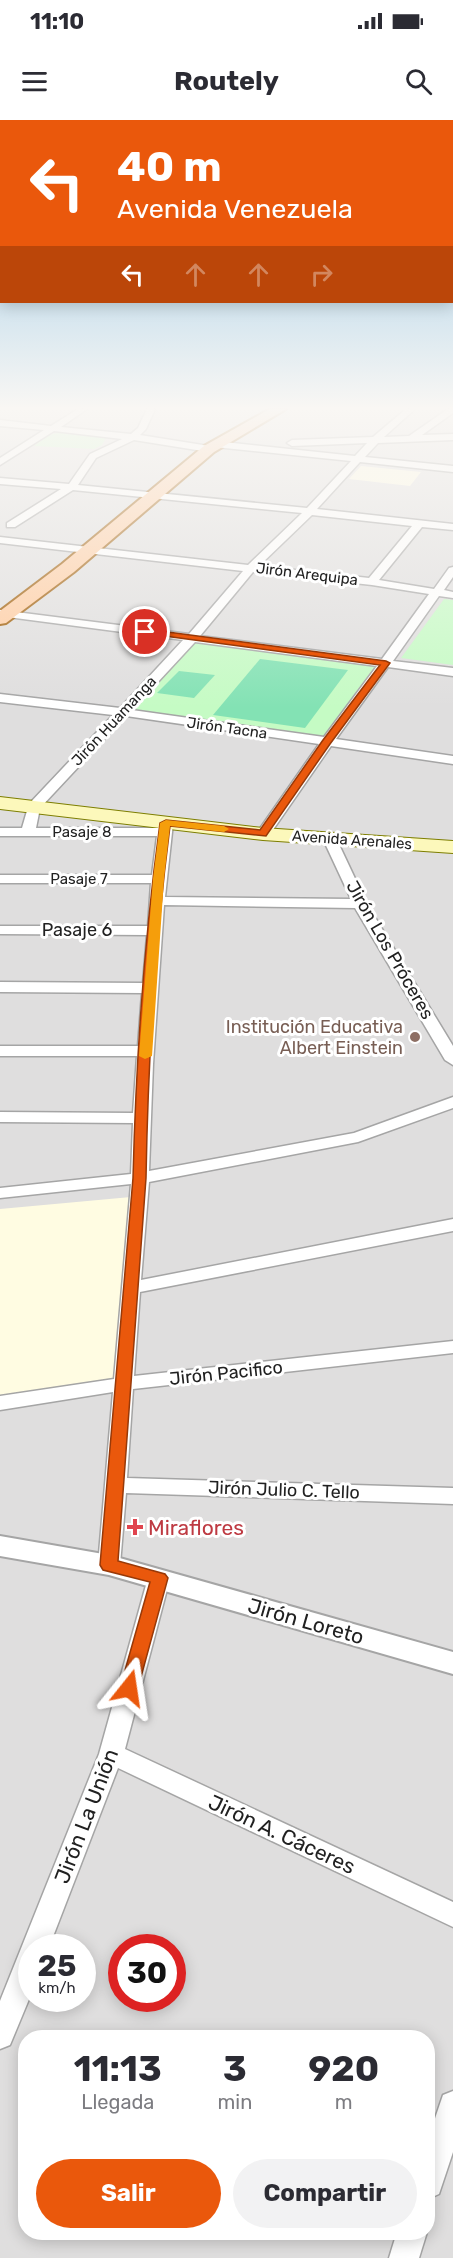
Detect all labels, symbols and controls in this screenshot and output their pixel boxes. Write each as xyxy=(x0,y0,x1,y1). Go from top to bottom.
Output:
text: 11:10 xyxy=(30,8,84,35)
icon: menu xyxy=(18,65,51,98)
text: Routely xyxy=(174,65,279,97)
icon: search xyxy=(402,65,435,98)
text: 40 m xyxy=(117,142,222,192)
icon: left xyxy=(18,144,96,222)
text: Avenida Venezuela xyxy=(117,193,353,225)
icon: left xyxy=(116,258,149,291)
icon: ahead xyxy=(179,258,212,291)
icon: ahead xyxy=(242,258,275,291)
icon: right xyxy=(305,258,338,291)
street label: Jirón Arequipa xyxy=(255,559,359,589)
pin xyxy=(119,606,170,657)
icon: arrive xyxy=(128,615,161,648)
street label: Jirón Huamanga xyxy=(68,672,160,770)
street label: Jirón Tacna xyxy=(186,713,268,743)
street label: Pasaje 8 xyxy=(52,823,112,841)
street label: Avenida Arenales xyxy=(291,827,413,853)
street label: Pasaje 7 xyxy=(50,870,108,888)
street label: Jirón Los Próceres xyxy=(341,877,439,1023)
street label: Pasaje 6 xyxy=(42,919,112,941)
place label: Institución Educativa Albert Einstein xyxy=(226,1016,403,1059)
marker: Institución Educativa Albert Einstein xyxy=(408,1030,422,1044)
street label: Jirón Pacifico xyxy=(168,1356,284,1390)
street label: Jirón Julio C. Tello xyxy=(208,1476,360,1504)
place label: Miraflores xyxy=(148,1515,244,1540)
marker: Miraflores xyxy=(126,1518,144,1536)
street label: Jirón Loreto xyxy=(245,1593,367,1649)
position arrow xyxy=(97,1656,161,1720)
street label: Jirón La Unión xyxy=(49,1745,123,1887)
street label: Jirón A. Cáceres xyxy=(205,1789,359,1879)
speed limit sign: 30 xyxy=(108,1934,186,2012)
text: 25 xyxy=(38,1948,76,1984)
text: km/h xyxy=(38,1979,76,1997)
text: 11:13 xyxy=(74,2047,162,2090)
text: 3 xyxy=(223,2047,247,2090)
text: 920 xyxy=(308,2047,379,2090)
text: Llegada xyxy=(81,2090,154,2114)
text: min xyxy=(218,2090,252,2114)
text: m xyxy=(335,2090,353,2114)
button: Salir xyxy=(36,2159,221,2228)
button: Compartir xyxy=(233,2159,417,2228)

